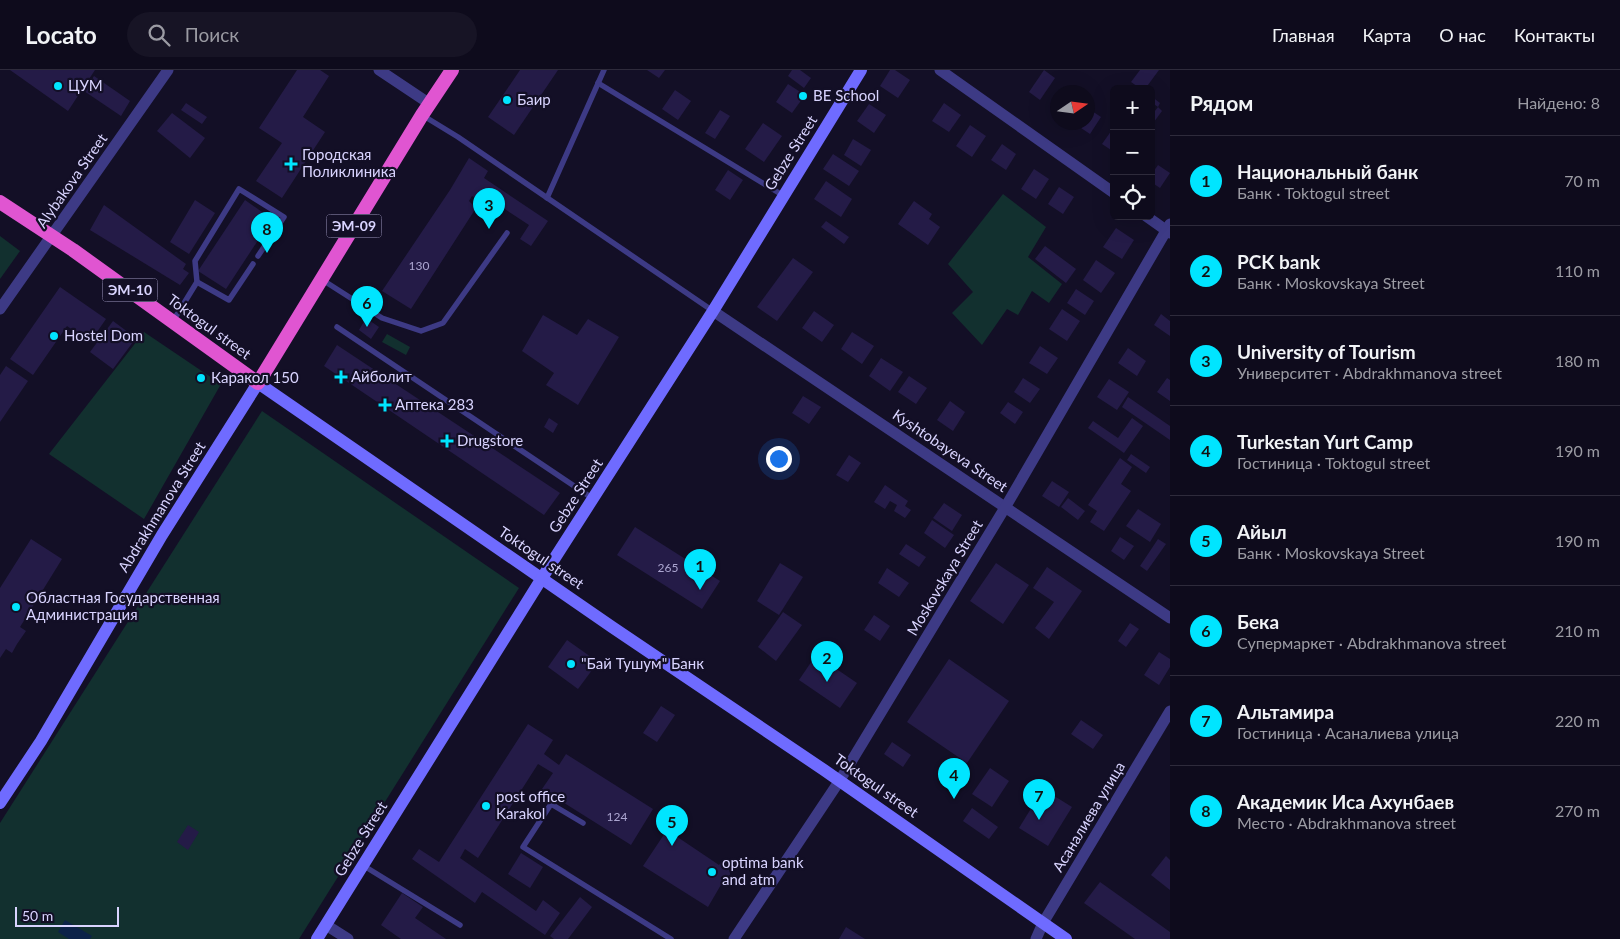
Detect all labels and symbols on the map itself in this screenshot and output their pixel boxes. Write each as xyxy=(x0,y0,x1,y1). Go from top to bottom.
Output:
place label: ЦУМ xyxy=(68,76,103,94)
marker: ЦУМ xyxy=(52,80,64,92)
north arrow xyxy=(1050,85,1095,130)
place label: BE School xyxy=(813,86,879,104)
place label: Баир xyxy=(517,90,551,108)
marker: BE School xyxy=(797,90,809,102)
marker: Баир xyxy=(501,94,513,106)
street label: Gebze Street xyxy=(760,111,821,193)
street label: Alybakova Street xyxy=(32,129,111,231)
place label: Городская Поликлиника xyxy=(302,145,396,180)
marker: Городская Поликлиника xyxy=(284,157,298,171)
pin: 3 xyxy=(473,188,505,229)
pin: 8 xyxy=(251,212,283,253)
road number: ЭМ-09 xyxy=(326,214,382,238)
house number: 130 xyxy=(409,258,429,273)
road number: ЭМ-10 xyxy=(102,278,158,302)
pin: 6 xyxy=(351,286,383,327)
street label: Toktogul street xyxy=(164,290,255,363)
place label: Hostel Dom xyxy=(64,326,143,344)
marker: Hostel Dom xyxy=(48,330,60,342)
place label: Айболит xyxy=(351,367,412,385)
place label: Каракол 150 xyxy=(211,368,299,386)
marker: Айболит xyxy=(335,371,347,383)
marker: Каракол 150 xyxy=(195,372,207,384)
place label: Аптека 283 xyxy=(395,395,474,413)
marker: Аптека 283 xyxy=(379,399,391,411)
street label: Kyshtobayeva Street xyxy=(890,405,1012,496)
place label: Drugstore xyxy=(457,431,523,449)
marker: Drugstore xyxy=(441,435,453,447)
street label: Abdrakhmanova Street xyxy=(114,437,209,575)
your location xyxy=(766,446,792,472)
street label: Gebze Street xyxy=(544,454,606,536)
street label: Moskovskaya Street xyxy=(903,516,986,638)
street label: Toktogul street xyxy=(496,522,588,593)
pin: 1 xyxy=(684,549,716,590)
house number: 265 xyxy=(658,560,678,575)
place label: Областная Государственная Администрация xyxy=(26,588,220,623)
marker: Областная Государственная Администрация xyxy=(10,601,22,613)
pin: 2 xyxy=(811,641,843,682)
place label: "Бай Тушум" Банк xyxy=(581,654,704,672)
marker: "Бай Тушум" Банк xyxy=(565,658,577,670)
street label: Toktogul street xyxy=(831,750,923,821)
pin: 4 xyxy=(938,758,970,799)
street label: Асаналиева улица xyxy=(1048,758,1128,875)
pin: 7 xyxy=(1023,779,1055,820)
place label: post office Karakol xyxy=(496,787,565,822)
street label: Gebze Street xyxy=(330,797,391,879)
marker: post office Karakol xyxy=(480,800,492,812)
pin: 5 xyxy=(656,805,688,846)
house number: 124 xyxy=(607,809,627,824)
place label: optima bank and atm xyxy=(722,853,804,888)
marker: optima bank and atm xyxy=(706,866,718,878)
scale bar xyxy=(15,904,119,927)

